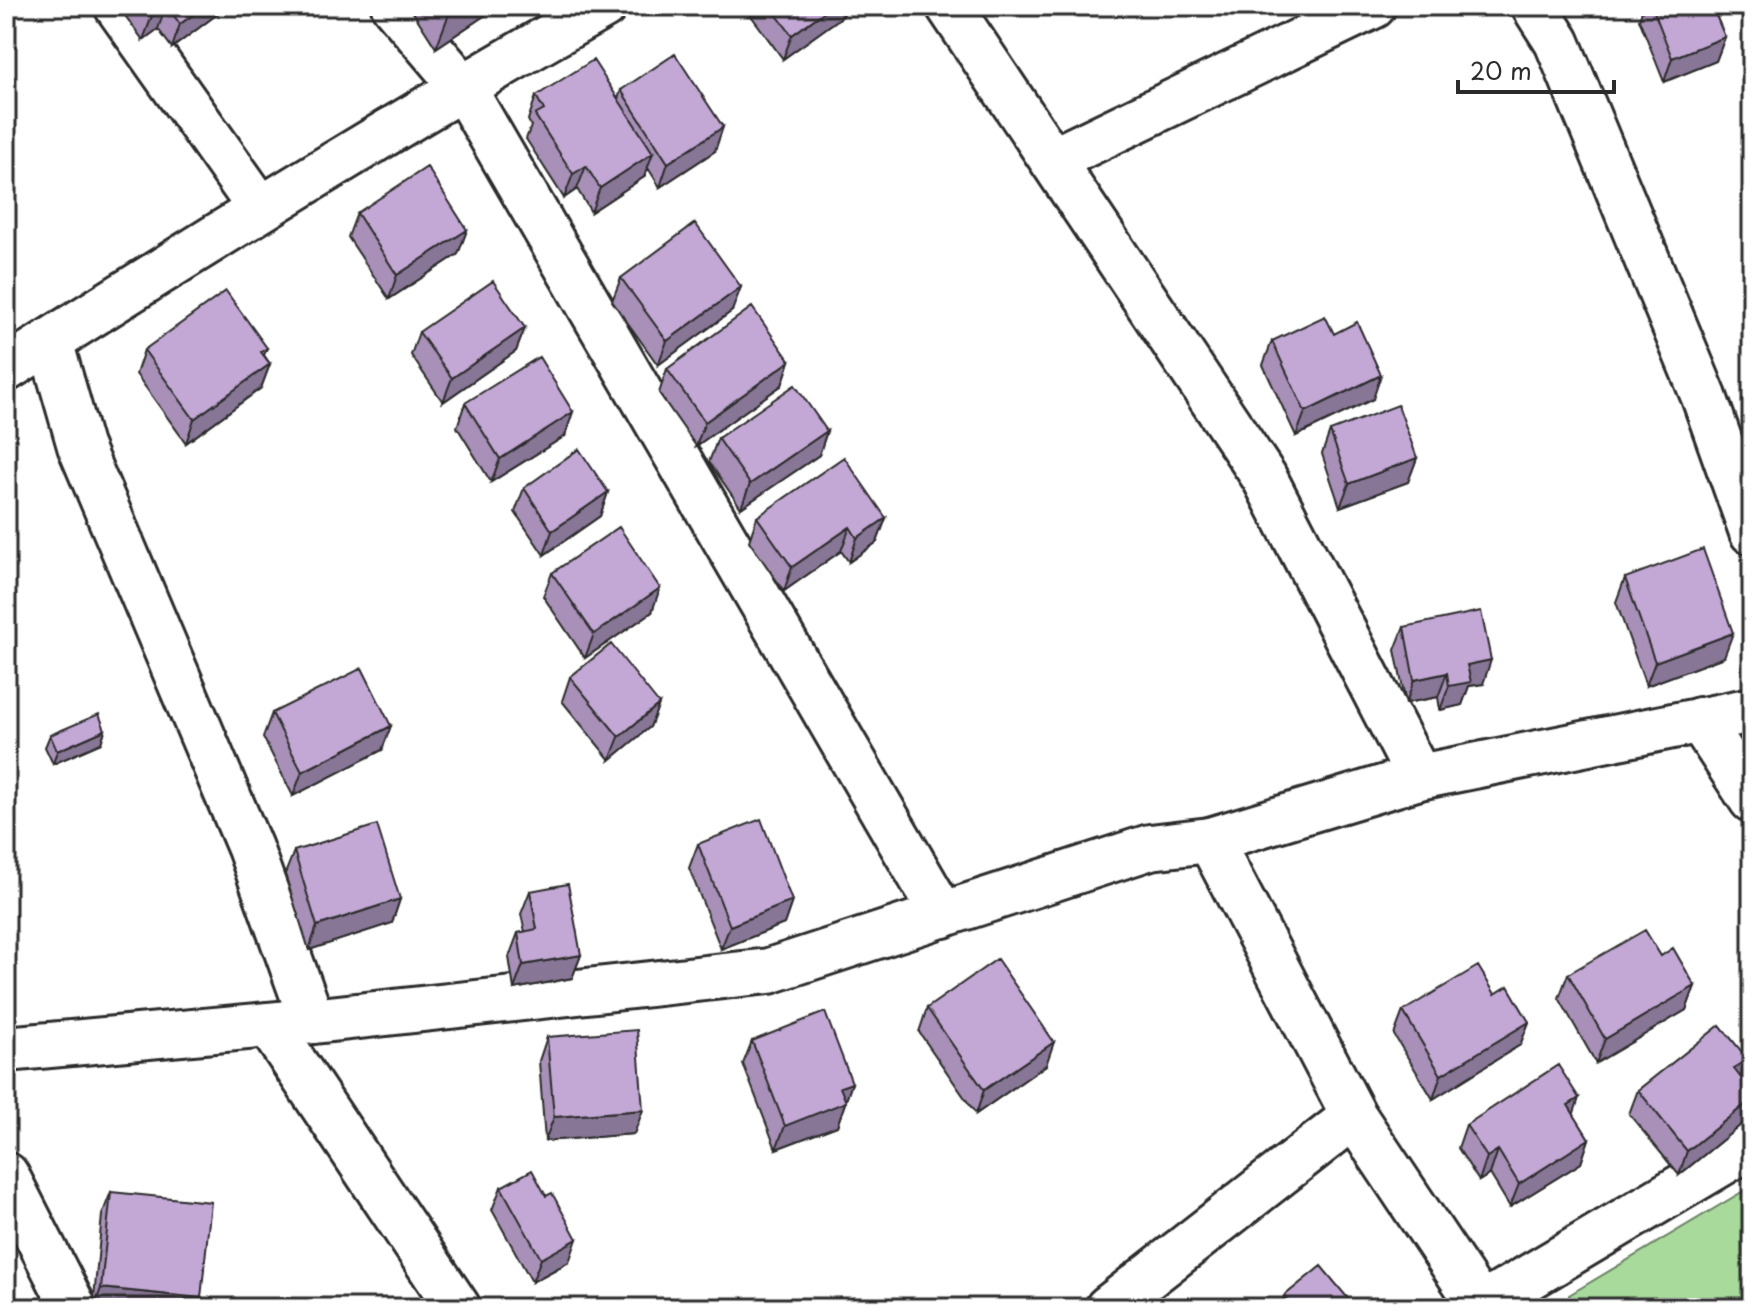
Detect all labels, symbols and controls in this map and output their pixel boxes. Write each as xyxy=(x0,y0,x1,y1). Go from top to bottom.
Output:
scale bar xyxy=(1458,44,1614,94)
text: 20 m xyxy=(1470,52,1532,88)

